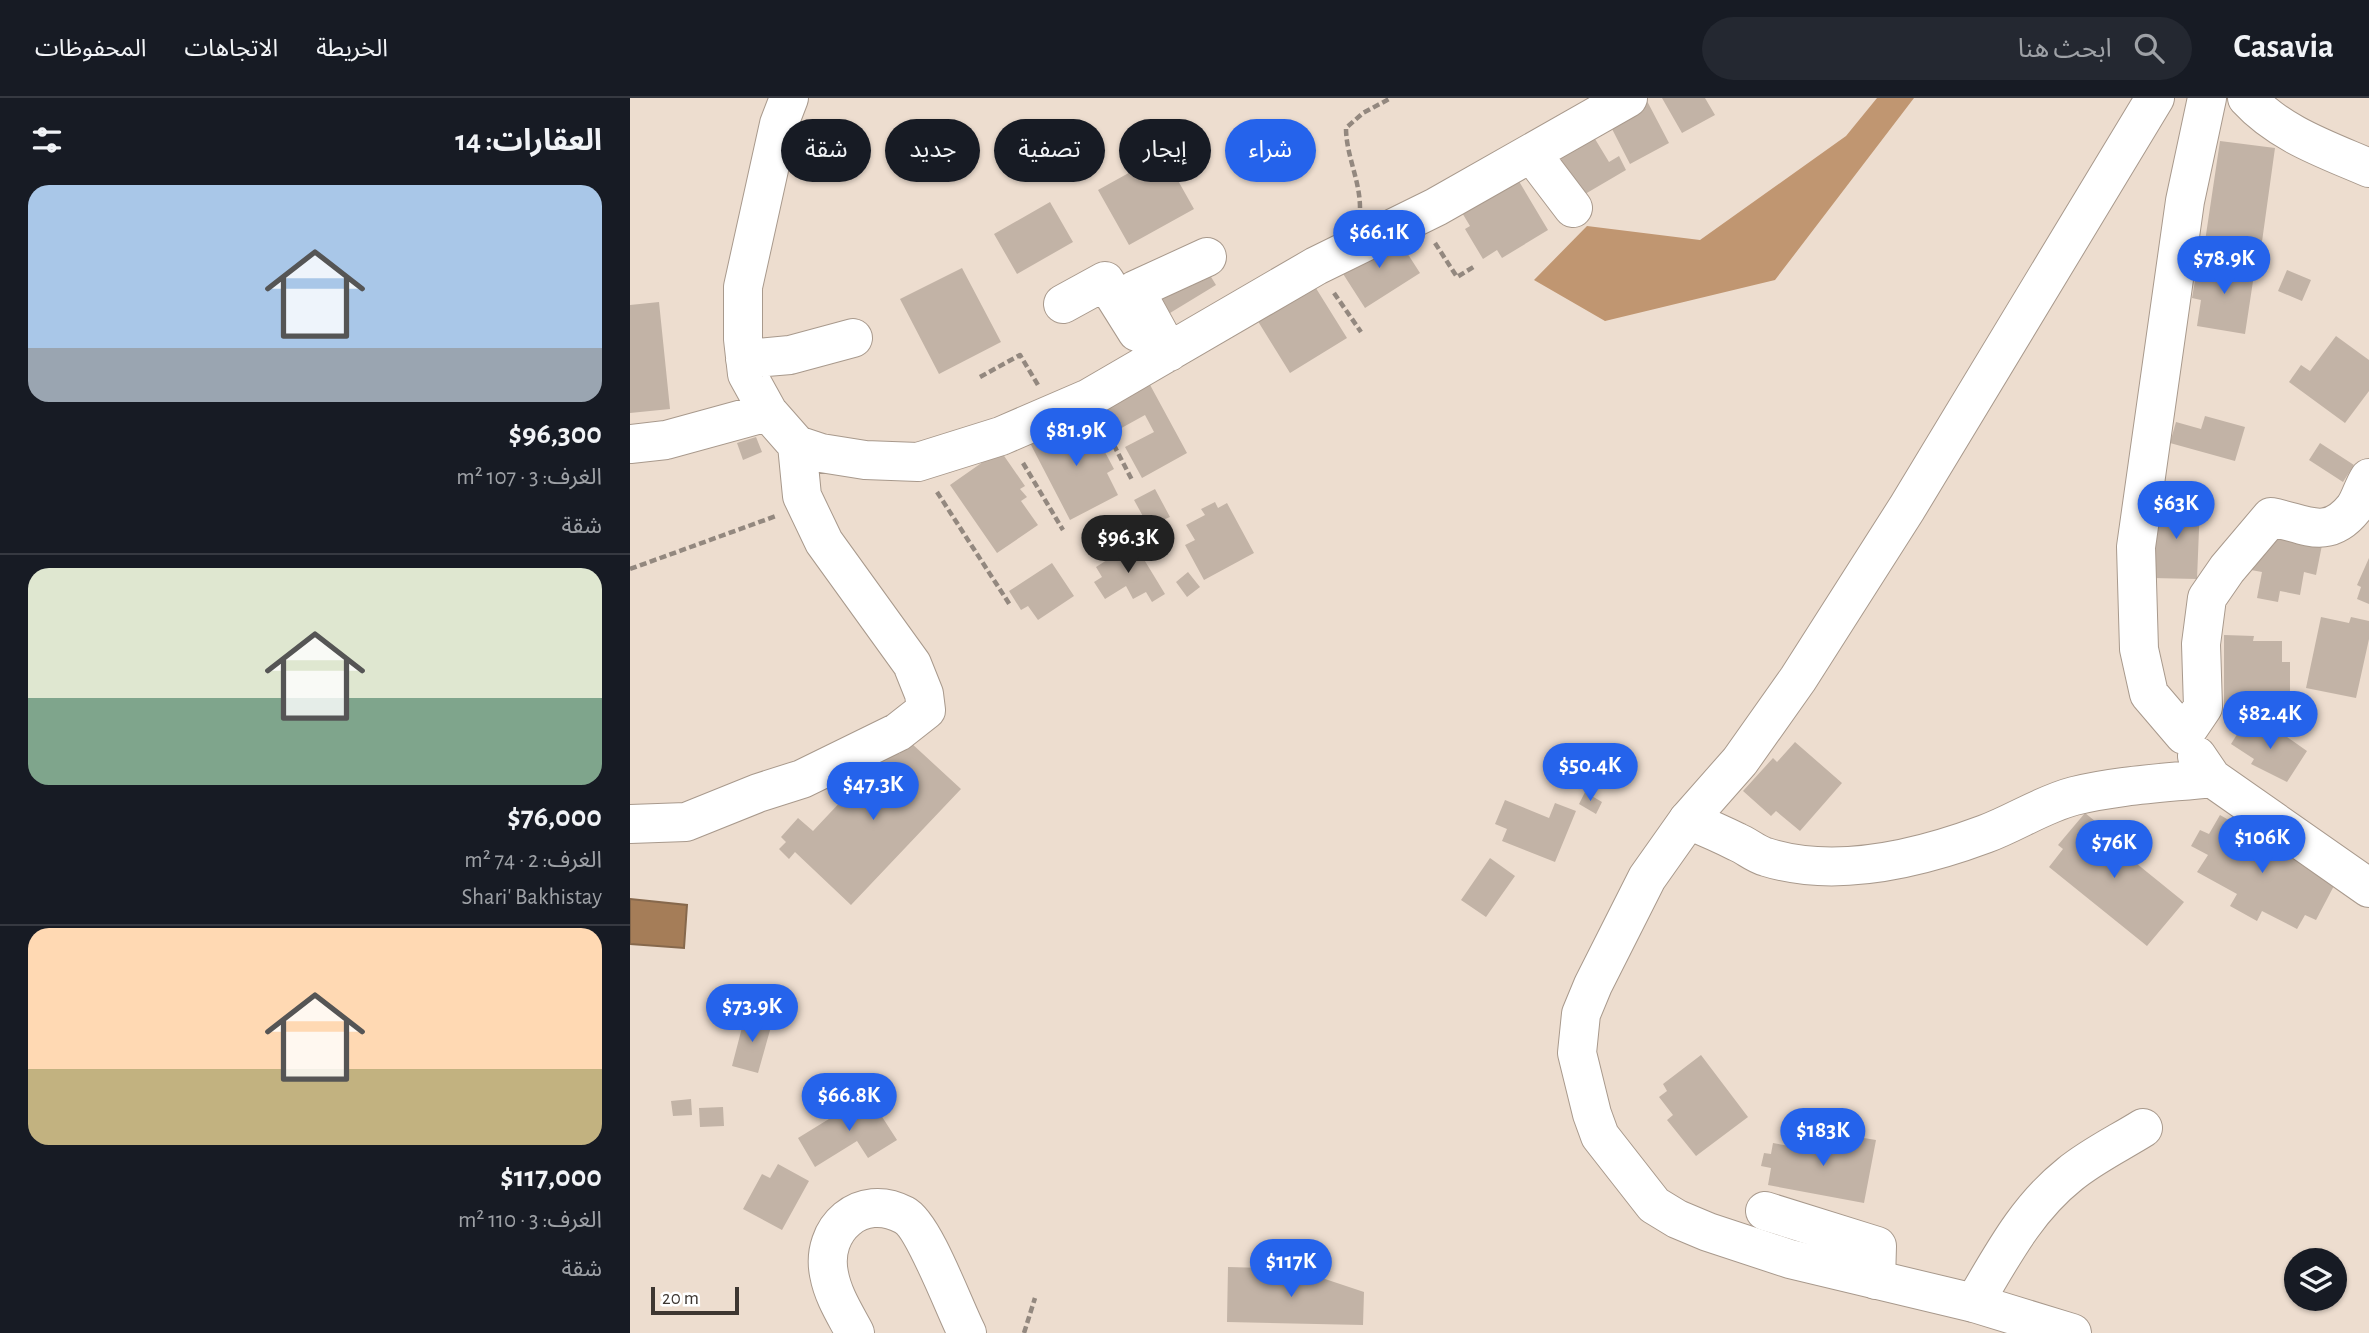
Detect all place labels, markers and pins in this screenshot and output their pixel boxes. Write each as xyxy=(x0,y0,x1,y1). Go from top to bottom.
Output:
pin: $66.1K xyxy=(1322,211,1436,270)
pin: $78.9K xyxy=(2167,236,2281,296)
pin: $81.9K xyxy=(1019,408,1133,468)
pin: $63K xyxy=(2135,482,2217,541)
pin: $96.3K xyxy=(1071,516,1185,575)
pin: $82.4K xyxy=(2213,692,2327,751)
pin: $50.4K xyxy=(1533,744,1647,803)
pin: $47.3K xyxy=(816,762,930,822)
pin: $106K xyxy=(2213,816,2311,875)
pin: $76K xyxy=(2073,820,2155,880)
pin: $73.9K xyxy=(695,984,809,1044)
pin: $66.8K xyxy=(792,1074,906,1133)
pin: $183K xyxy=(1774,1108,1872,1168)
pin: $117K xyxy=(1242,1240,1340,1299)

